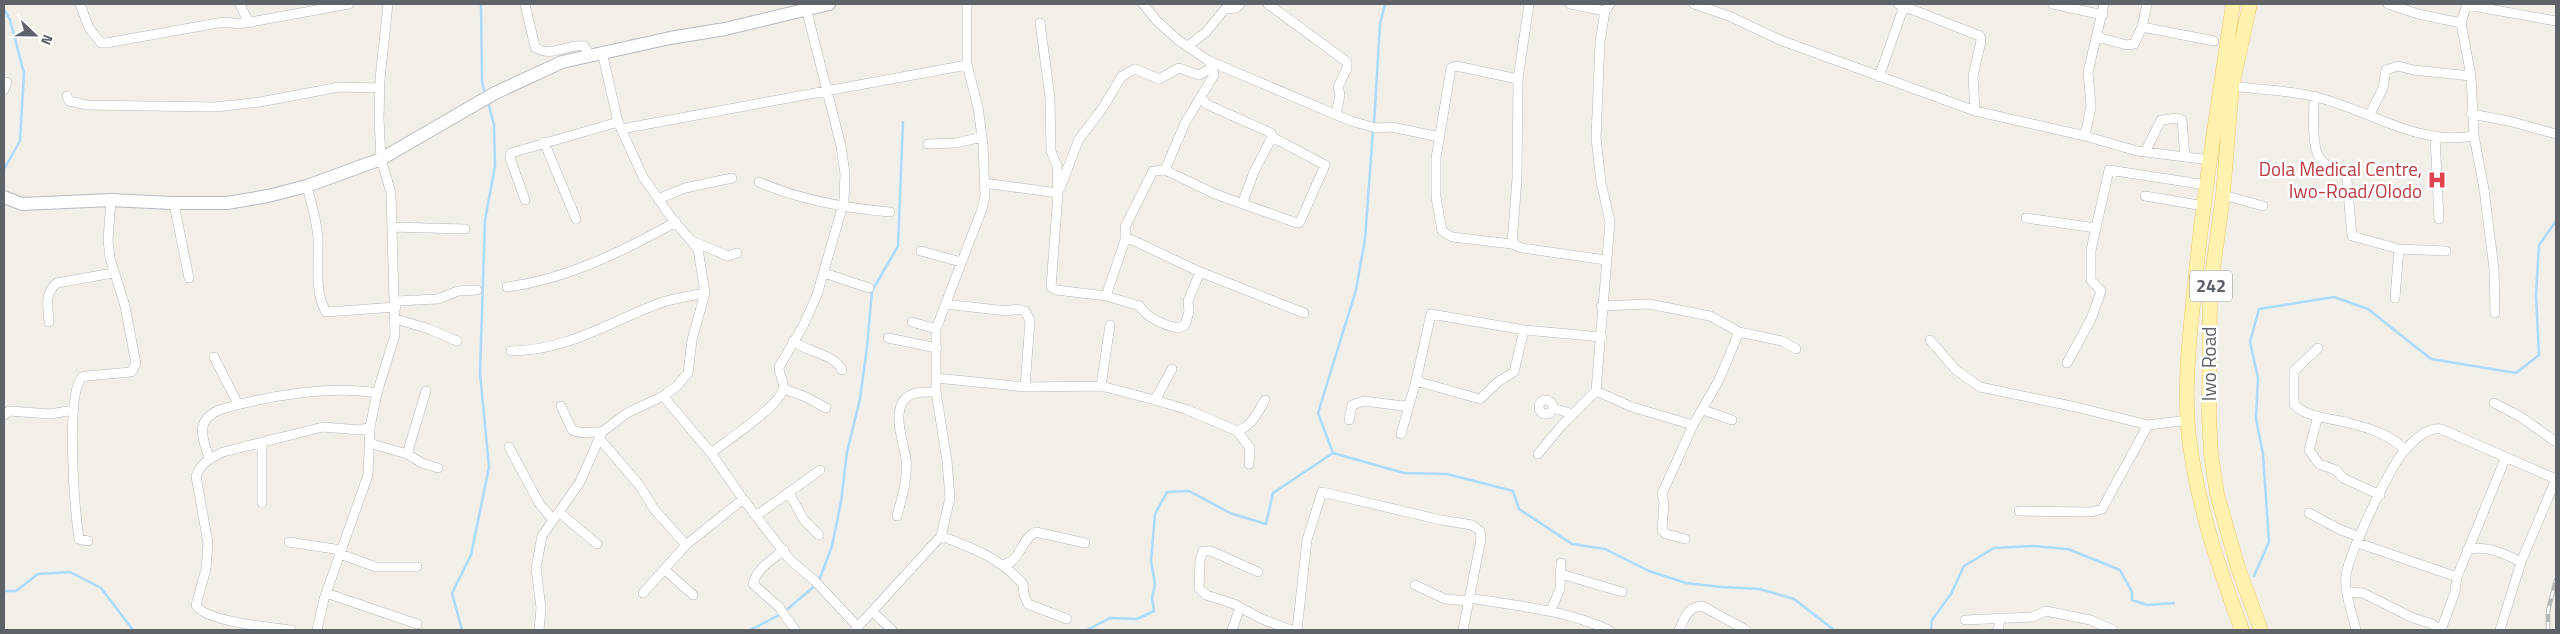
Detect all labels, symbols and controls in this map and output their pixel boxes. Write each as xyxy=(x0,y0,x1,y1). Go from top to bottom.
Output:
north arrow xyxy=(10,10,60,60)
text: N xyxy=(36,32,59,48)
place label: Dola Medical Centre, Iwo-Road/Olodo xyxy=(2259,154,2422,205)
hospital icon: Dola Medical Centre, Iwo-Road/Olodo xyxy=(2426,169,2448,191)
road number: 242 xyxy=(2190,270,2232,302)
street label: Iwo Road xyxy=(2194,327,2223,401)

